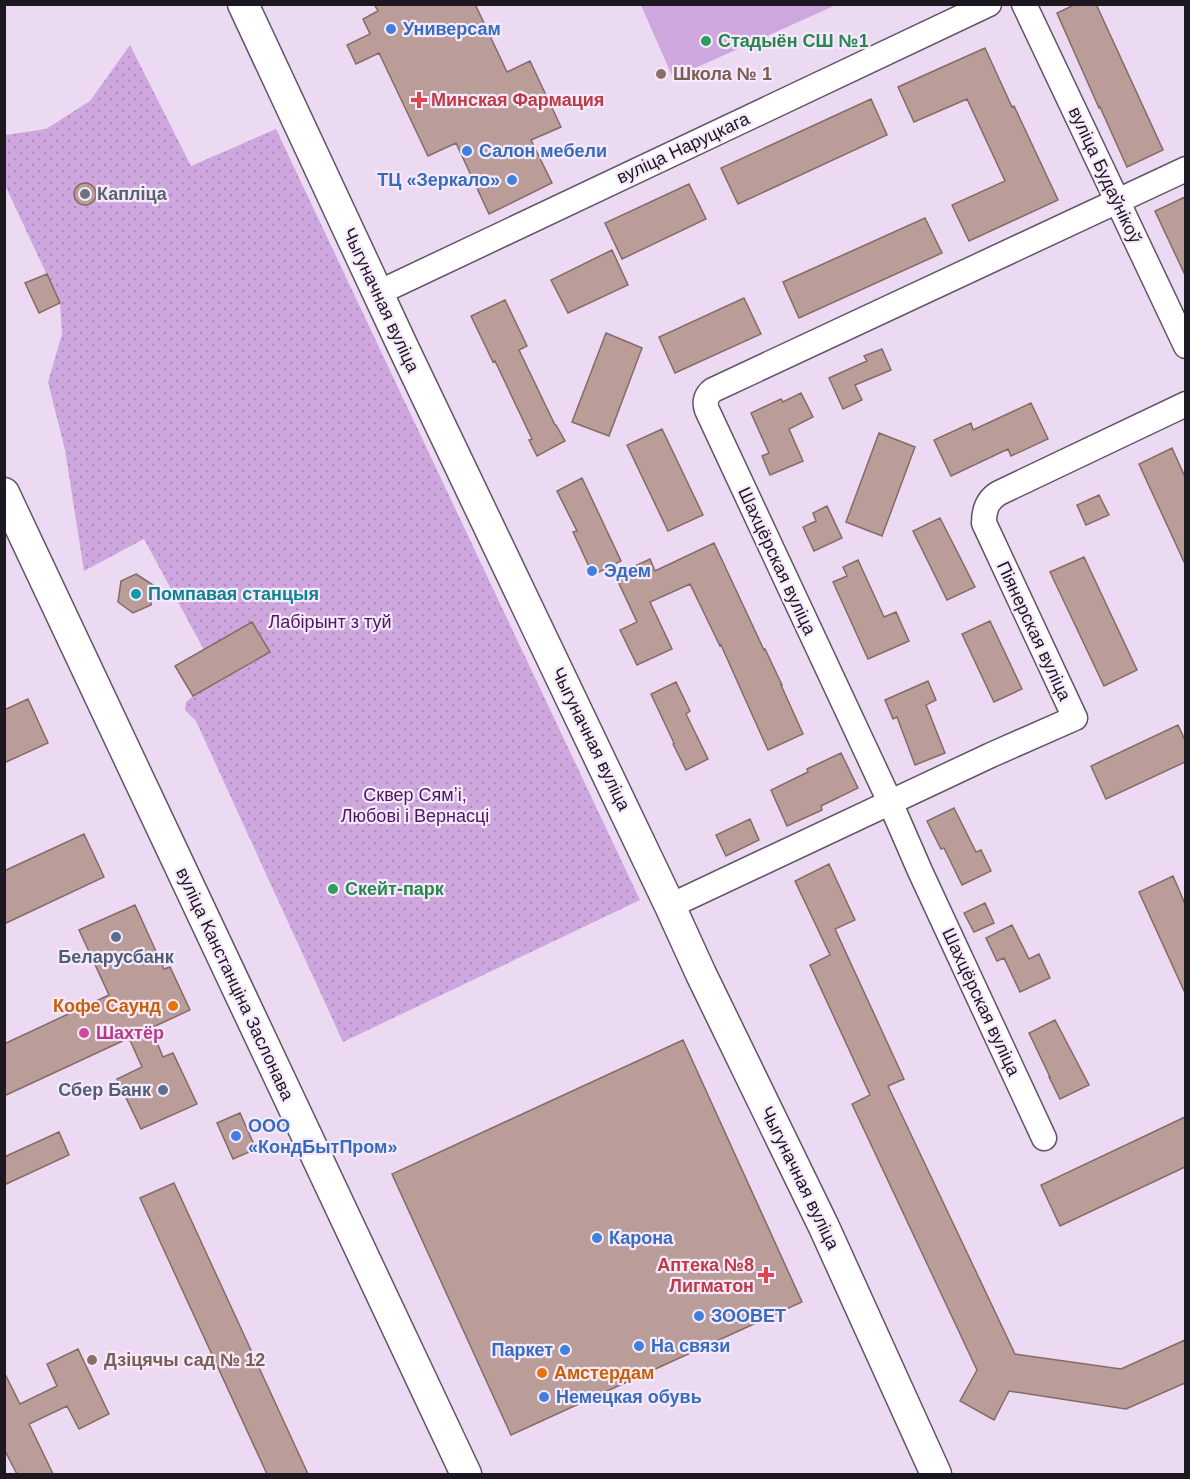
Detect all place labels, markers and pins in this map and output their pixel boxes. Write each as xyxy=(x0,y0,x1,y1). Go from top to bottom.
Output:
place label: Универсам xyxy=(403,19,501,39)
marker: Универсам xyxy=(384,22,398,36)
place label: Стадыён СШ №1 xyxy=(718,31,869,51)
marker: Стадыён СШ №1 xyxy=(699,34,713,48)
place label: Школа № 1 xyxy=(673,64,772,84)
marker: Школа № 1 xyxy=(654,67,668,81)
place label: Минская Фармация xyxy=(431,90,604,110)
marker: Минская Фармация xyxy=(412,93,426,107)
place label: Салон мебели xyxy=(479,141,607,161)
marker: Салон мебели xyxy=(460,144,474,158)
place label: ТЦ «Зеркало» xyxy=(377,170,500,190)
marker: ТЦ «Зеркало» xyxy=(505,173,519,187)
place label: Капліца xyxy=(97,184,168,204)
marker: Капліца xyxy=(78,187,92,201)
place label: Эдем xyxy=(604,561,651,581)
marker: Эдем xyxy=(585,564,599,578)
place label: Помпавая станцыя xyxy=(148,584,319,604)
marker: Помпавая станцыя xyxy=(129,587,143,601)
place label: Скейт-парк xyxy=(345,879,445,899)
marker: Скейт-парк xyxy=(326,882,340,896)
marker: Беларусбанк xyxy=(109,930,123,944)
place label: Беларусбанк xyxy=(58,947,175,967)
place label: Кофе Саунд xyxy=(53,996,162,1016)
marker: Кофе Саунд xyxy=(166,999,180,1013)
place label: Шахтёр xyxy=(96,1023,164,1043)
marker: Шахтёр xyxy=(77,1026,91,1040)
place label: Сбер Банк xyxy=(58,1080,152,1100)
marker: Сбер Банк xyxy=(156,1083,170,1097)
place label: ООО «КондБытПром» xyxy=(248,1116,397,1157)
marker: ООО «КондБытПром» xyxy=(229,1129,243,1143)
place label: Карона xyxy=(609,1228,674,1248)
marker: Карона xyxy=(590,1231,604,1245)
place label: Аптека №8 Лигматон xyxy=(657,1255,754,1296)
marker: Аптека №8 Лигматон xyxy=(759,1268,773,1282)
place label: ЗООВЕТ xyxy=(711,1306,786,1326)
marker: ЗООВЕТ xyxy=(692,1309,706,1323)
place label: На связи xyxy=(651,1336,730,1356)
marker: На связи xyxy=(632,1339,646,1353)
place label: Паркет xyxy=(491,1340,553,1360)
marker: Паркет xyxy=(558,1343,572,1357)
place label: Дзіцячы сад № 12 xyxy=(104,1350,265,1370)
marker: Дзіцячы сад № 12 xyxy=(85,1353,99,1367)
place label: Амстердам xyxy=(554,1363,654,1383)
marker: Амстердам xyxy=(535,1366,549,1380)
place label: Немецкая обувь xyxy=(556,1387,702,1407)
marker: Немецкая обувь xyxy=(537,1390,551,1404)

